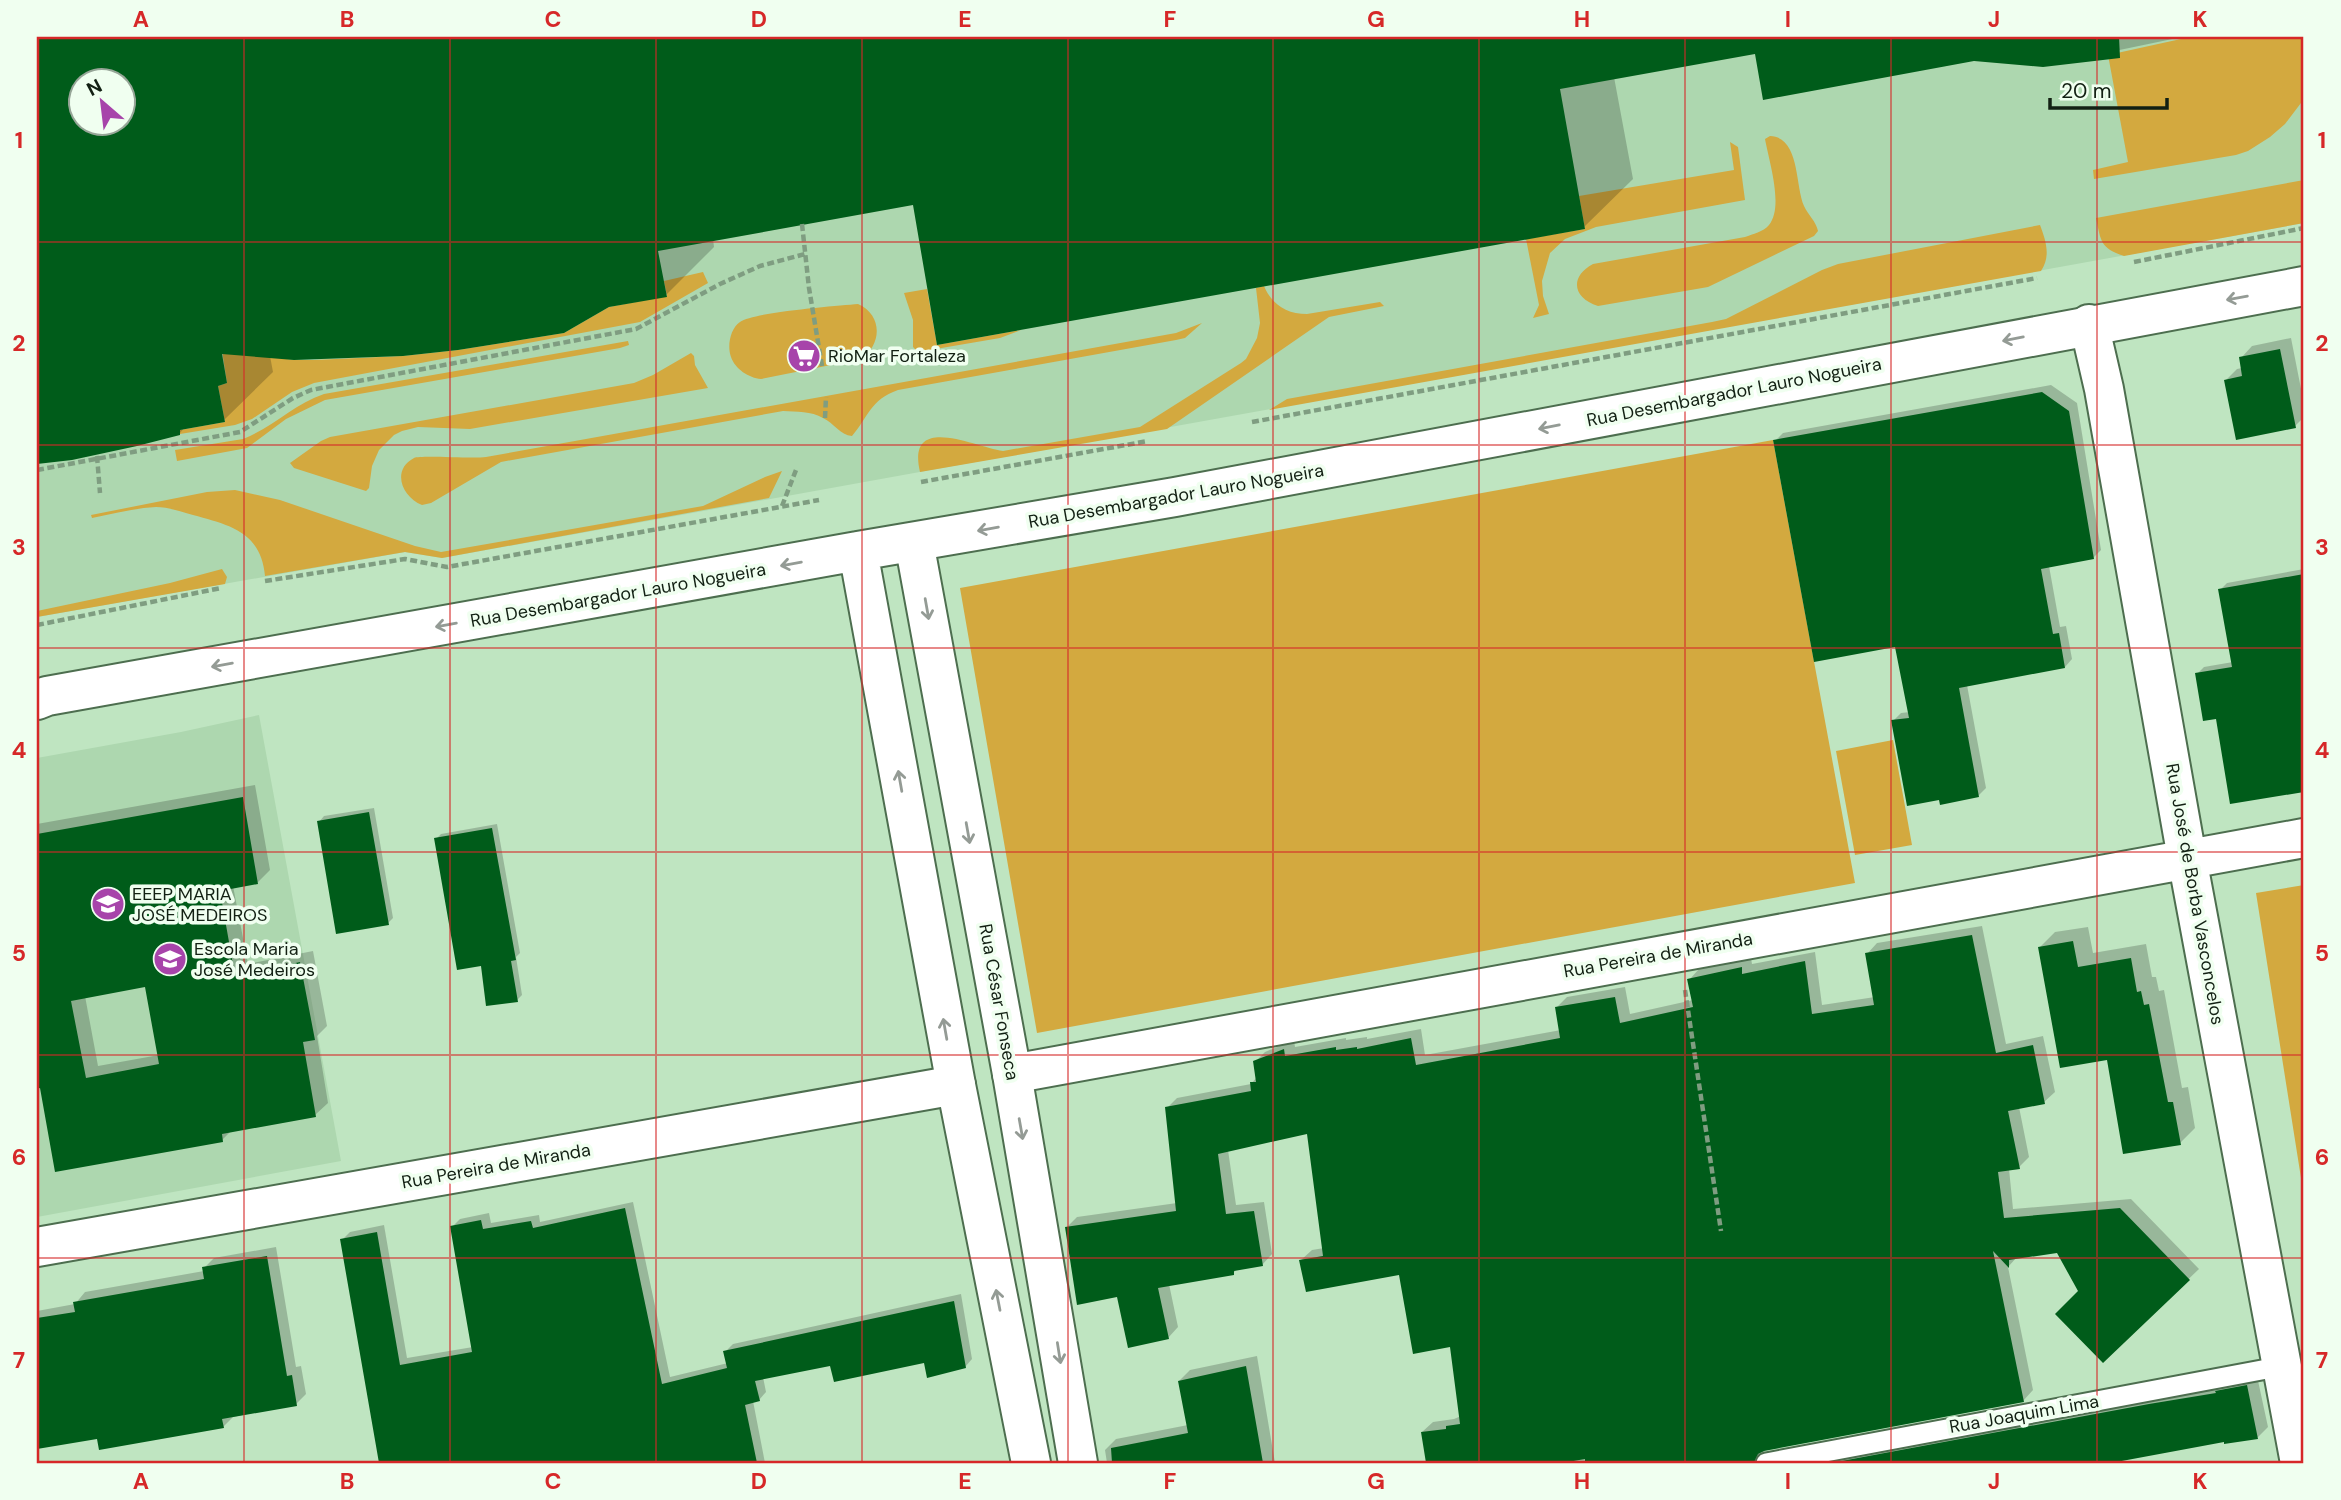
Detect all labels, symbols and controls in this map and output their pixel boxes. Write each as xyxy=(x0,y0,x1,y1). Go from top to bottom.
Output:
text: A xyxy=(133,4,149,34)
text: B xyxy=(340,4,354,34)
text: C xyxy=(545,4,561,34)
text: D xyxy=(751,4,767,34)
text: E xyxy=(958,4,972,34)
text: F xyxy=(1164,4,1177,34)
text: G xyxy=(1367,4,1385,34)
text: H xyxy=(1574,4,1590,34)
text: I xyxy=(1785,4,1791,34)
text: J xyxy=(1988,4,2000,34)
text: K xyxy=(2192,4,2208,34)
north arrow xyxy=(66,66,136,136)
scale bar xyxy=(2050,66,2168,110)
text: N xyxy=(82,73,106,102)
text: 20 m xyxy=(2061,77,2112,105)
text: 1 xyxy=(15,125,23,155)
text: 1 xyxy=(2318,125,2326,155)
one-way arrow xyxy=(2226,292,2249,305)
text: 2 xyxy=(12,328,26,358)
text: 2 xyxy=(2315,328,2329,358)
one-way arrow xyxy=(2002,332,2025,346)
supermarket icon: RioMar Fortaleza xyxy=(785,337,823,375)
place label: RioMar Fortaleza xyxy=(828,344,966,368)
street label: Rua Desembargador Lauro Nogueira xyxy=(1585,352,1883,432)
one-way arrow xyxy=(1538,420,1561,434)
street label: Rua Desembargador Lauro Nogueira xyxy=(1026,458,1326,534)
one-way arrow xyxy=(977,523,1000,536)
text: 3 xyxy=(12,532,26,562)
text: 3 xyxy=(2315,532,2329,562)
street label: Rua Desembargador Lauro Nogueira xyxy=(468,557,768,633)
one-way arrow xyxy=(780,557,802,571)
one-way arrow xyxy=(921,597,934,620)
one-way arrow xyxy=(435,619,458,632)
one-way arrow xyxy=(211,659,234,672)
text: 4 xyxy=(12,735,27,765)
text: 4 xyxy=(2315,735,2330,765)
street label: Rua José de Borba Vasconcelos xyxy=(2160,761,2230,1027)
one-way arrow xyxy=(892,770,906,793)
one-way arrow xyxy=(962,821,975,844)
place label: EEEP MARIA JOSÉ MEDEIROS xyxy=(132,882,268,927)
school or university icon: EEEP MARIA JOSÉ MEDEIROS xyxy=(89,885,127,923)
street label: Rua César Fonseca xyxy=(973,922,1025,1082)
street label: Rua Pereira de Miranda xyxy=(1562,927,1754,983)
place label: Escola Maria José Medeiros xyxy=(194,937,315,982)
text: 5 xyxy=(12,938,26,968)
text: 5 xyxy=(2315,938,2329,968)
school or university icon: Escola Maria José Medeiros xyxy=(151,940,189,978)
one-way arrow xyxy=(938,1018,952,1041)
one-way arrow xyxy=(1015,1117,1028,1140)
street label: Rua Pereira de Miranda xyxy=(400,1138,592,1194)
text: 6 xyxy=(12,1142,26,1172)
text: 6 xyxy=(2315,1142,2329,1172)
one-way arrow xyxy=(991,1289,1005,1312)
one-way arrow xyxy=(1053,1342,1066,1364)
text: 7 xyxy=(13,1345,25,1375)
text: 7 xyxy=(2316,1345,2328,1375)
street label: Rua Joaquim Lima xyxy=(1947,1389,2101,1439)
text: A xyxy=(133,1466,149,1496)
text: B xyxy=(340,1466,354,1496)
text: C xyxy=(545,1466,561,1496)
text: D xyxy=(751,1466,767,1496)
text: E xyxy=(958,1466,972,1496)
text: F xyxy=(1164,1466,1177,1496)
text: G xyxy=(1367,1466,1385,1496)
text: H xyxy=(1574,1466,1590,1496)
text: I xyxy=(1785,1466,1791,1496)
text: J xyxy=(1988,1466,2000,1496)
text: K xyxy=(2192,1466,2208,1496)

